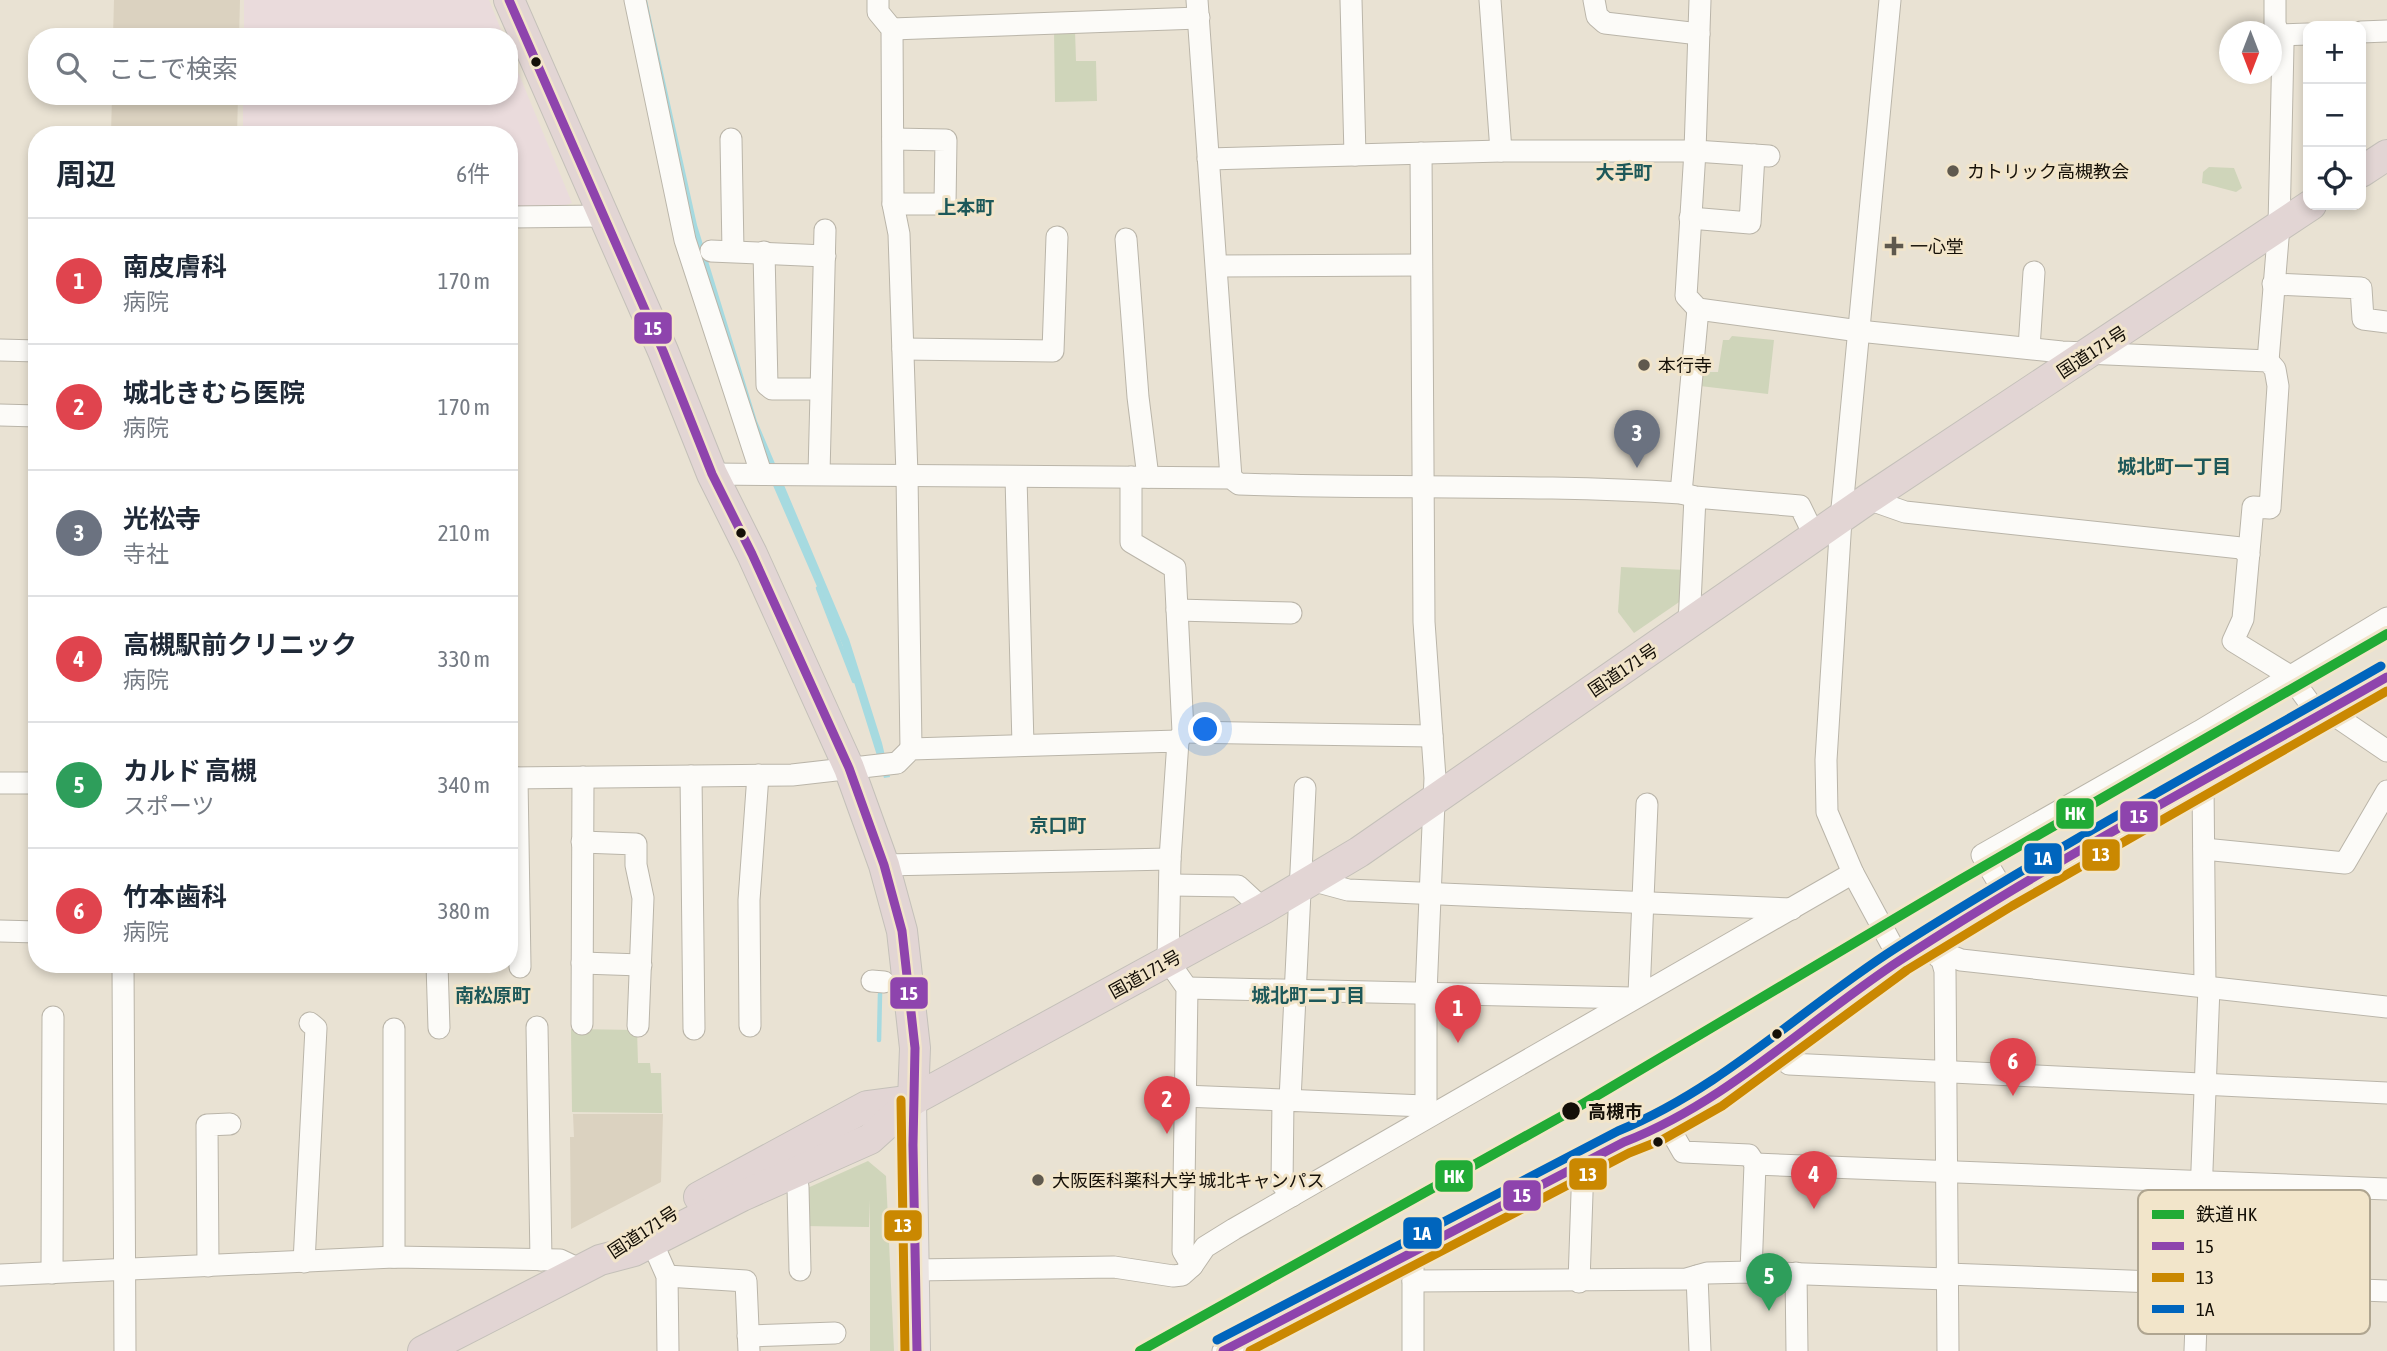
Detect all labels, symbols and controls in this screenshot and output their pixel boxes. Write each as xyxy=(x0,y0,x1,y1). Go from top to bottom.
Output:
north arrow xyxy=(2219,21,2282,84)
map controls xyxy=(2303,21,2366,210)
button: + xyxy=(2303,21,2366,84)
search box xyxy=(28,28,518,105)
icon: search xyxy=(52,48,90,86)
text: ここで検索 xyxy=(108,54,238,84)
unlabelled marker xyxy=(529,55,543,69)
button: − xyxy=(2303,84,2366,147)
button: locate xyxy=(2303,147,2366,210)
text: 周辺 xyxy=(56,157,116,191)
text: 6件 xyxy=(456,161,490,187)
district label: 大手町 xyxy=(1595,161,1653,183)
place label: カトリック高槻教会 xyxy=(1967,161,2129,182)
marker: カトリック高槻教会 xyxy=(1945,163,1961,179)
district label: 上本町 xyxy=(937,196,995,218)
marker: 一心堂 xyxy=(1884,236,1904,256)
place label: 一心堂 xyxy=(1910,236,1964,257)
text: 南皮膚科 xyxy=(123,252,227,282)
text: 1 xyxy=(74,268,84,294)
text: 170 m xyxy=(438,268,490,294)
text: 病院 xyxy=(123,289,169,315)
line badge: 15 xyxy=(633,311,673,345)
text: 15 xyxy=(644,317,662,339)
street label: 国道171号 xyxy=(2053,322,2131,382)
place label: 本行寺 xyxy=(1658,355,1712,376)
marker: 本行寺 xyxy=(1636,357,1652,373)
text: 城北きむら医院 xyxy=(123,378,305,408)
text: 2 xyxy=(74,394,84,420)
text: 170 m xyxy=(438,394,490,420)
pin: 3 xyxy=(1614,410,1660,468)
text: 病院 xyxy=(123,415,169,441)
district label: 城北町一丁目 xyxy=(2117,455,2231,477)
text: 光松寺 xyxy=(123,504,201,534)
text: 3 xyxy=(74,520,84,546)
text: 210 m xyxy=(438,520,490,546)
unlabelled marker xyxy=(734,526,748,540)
text: 寺社 xyxy=(123,541,169,567)
text: 高槻駅前クリニック xyxy=(123,630,357,660)
street label: 国道171号 xyxy=(1584,639,1662,701)
text: 4 xyxy=(74,646,84,672)
text: 330 m xyxy=(438,646,490,672)
text: 病院 xyxy=(123,667,169,693)
your location xyxy=(1188,712,1222,746)
text: カルド 高槻 xyxy=(123,756,257,786)
text: 5 xyxy=(74,772,84,798)
text: 340 m xyxy=(438,772,490,798)
text: スポーツ xyxy=(123,793,215,819)
line badge: HK xyxy=(2055,797,2095,830)
line badge: 15 xyxy=(2119,800,2159,833)
text: HK xyxy=(2065,802,2086,824)
text: 15 xyxy=(2130,805,2148,827)
district label: 京口町 xyxy=(1029,814,1087,836)
line badge: 13 xyxy=(2081,838,2121,872)
line badge: 1A xyxy=(2023,842,2063,875)
text: 13 xyxy=(2092,843,2110,865)
text: 1A xyxy=(2034,847,2053,869)
text: 竹本歯科 xyxy=(123,882,227,912)
text: 6 xyxy=(74,898,84,924)
text: 380 m xyxy=(438,898,490,924)
text: 病院 xyxy=(123,919,169,945)
street label: 国道171号 xyxy=(1105,946,1185,1002)
line badge: 15 xyxy=(889,976,929,1010)
text: 15 xyxy=(900,982,918,1004)
district label: 南松原町 xyxy=(455,984,531,1006)
district label: 城北町二丁目 xyxy=(1251,984,1365,1006)
pin: 1 xyxy=(1435,985,1481,1043)
unlabelled marker xyxy=(1770,1027,1784,1041)
pin: 6 xyxy=(1990,1038,2036,1096)
pin: 2 xyxy=(1144,1076,1190,1134)
marker: 高槻市 xyxy=(1560,1100,1582,1122)
place label: 高槻市 xyxy=(1588,1101,1642,1122)
unlabelled marker xyxy=(1651,1135,1665,1149)
pin: 4 xyxy=(1791,1151,1837,1209)
line badge: 13 xyxy=(1568,1157,1608,1191)
line badge: HK xyxy=(1434,1159,1474,1193)
text: 13 xyxy=(1579,1163,1597,1185)
text: HK xyxy=(1444,1165,1465,1187)
place label: 大阪医科薬科大学 城北キャンパス xyxy=(1052,1170,1324,1191)
marker: 大阪医科薬科大学 城北キャンパス xyxy=(1030,1172,1046,1188)
line badge: 15 xyxy=(1502,1179,1542,1212)
text: 15 xyxy=(1513,1184,1531,1206)
legend xyxy=(2138,1190,2370,1334)
street label: 国道171号 xyxy=(604,1202,682,1262)
text: 鉄道 HK xyxy=(2196,1203,2258,1225)
line badge: 13 xyxy=(883,1209,923,1242)
text: 13 xyxy=(894,1214,912,1236)
line badge: 1A xyxy=(1402,1216,1443,1250)
text: 1A xyxy=(1413,1222,1432,1244)
text: 15 xyxy=(2196,1235,2214,1257)
pin: 5 xyxy=(1746,1253,1792,1311)
text: 13 xyxy=(2196,1266,2214,1288)
text: 1A xyxy=(2196,1298,2215,1320)

